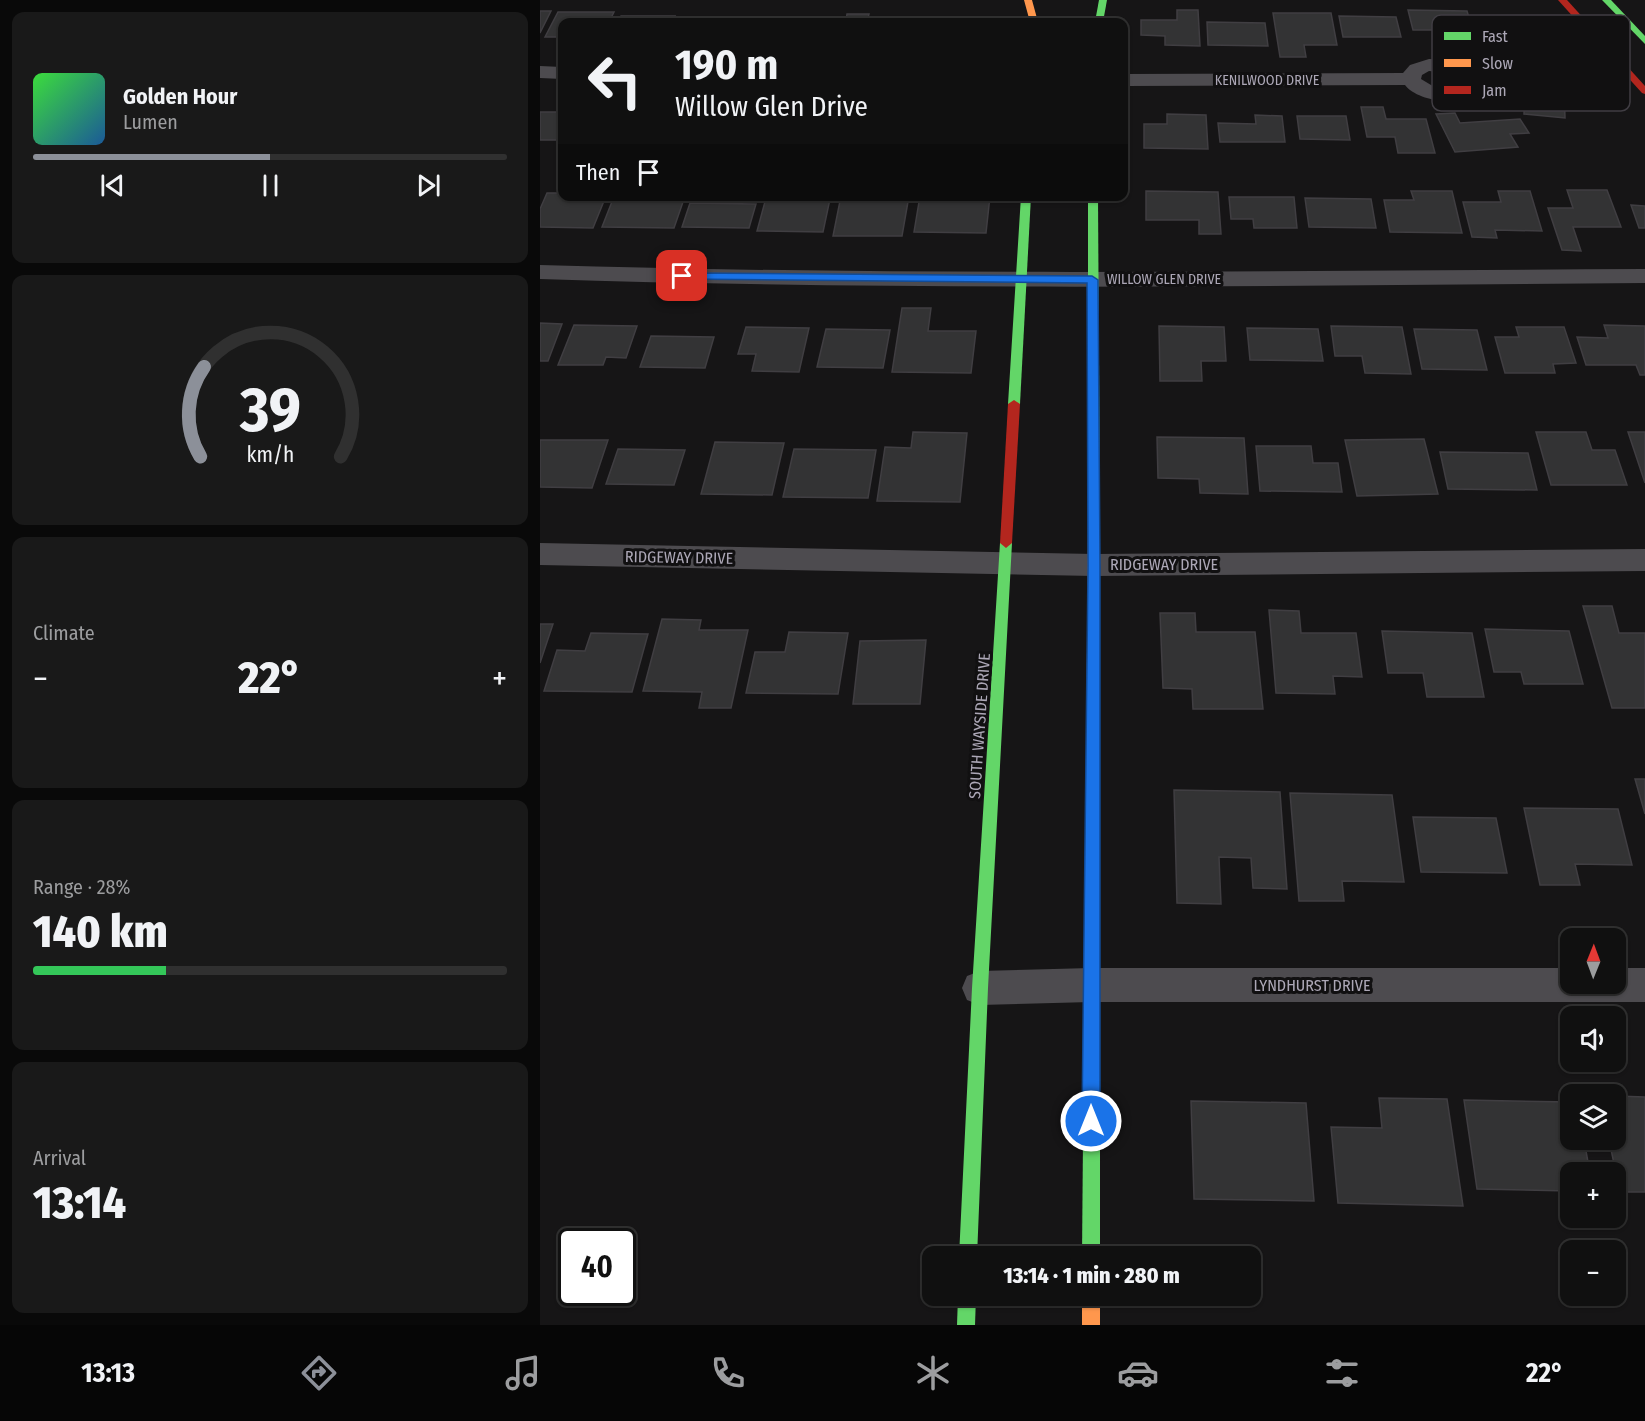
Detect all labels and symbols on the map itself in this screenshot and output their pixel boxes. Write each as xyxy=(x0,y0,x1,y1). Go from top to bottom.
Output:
legend xyxy=(1432,15,1630,111)
text: Fast xyxy=(1482,27,1509,46)
text: Slow xyxy=(1482,54,1513,73)
street label: KENILWOOD DRIVE xyxy=(1215,72,1320,89)
text: Jam xyxy=(1482,81,1507,100)
pin xyxy=(656,250,707,301)
street label: WILLOW GLEN DRIVE xyxy=(1107,271,1222,288)
street label: RIDGEWAY DRIVE xyxy=(625,547,733,568)
street label: RIDGEWAY DRIVE xyxy=(1110,555,1218,574)
street label: SOUTH WAYSIDE DRIVE xyxy=(965,653,994,800)
north arrow xyxy=(1560,928,1626,994)
street label: LYNDHURST DRIVE xyxy=(1254,976,1370,995)
position arrow xyxy=(1059,1089,1123,1153)
speed limit sign: 40 xyxy=(558,1228,636,1306)

